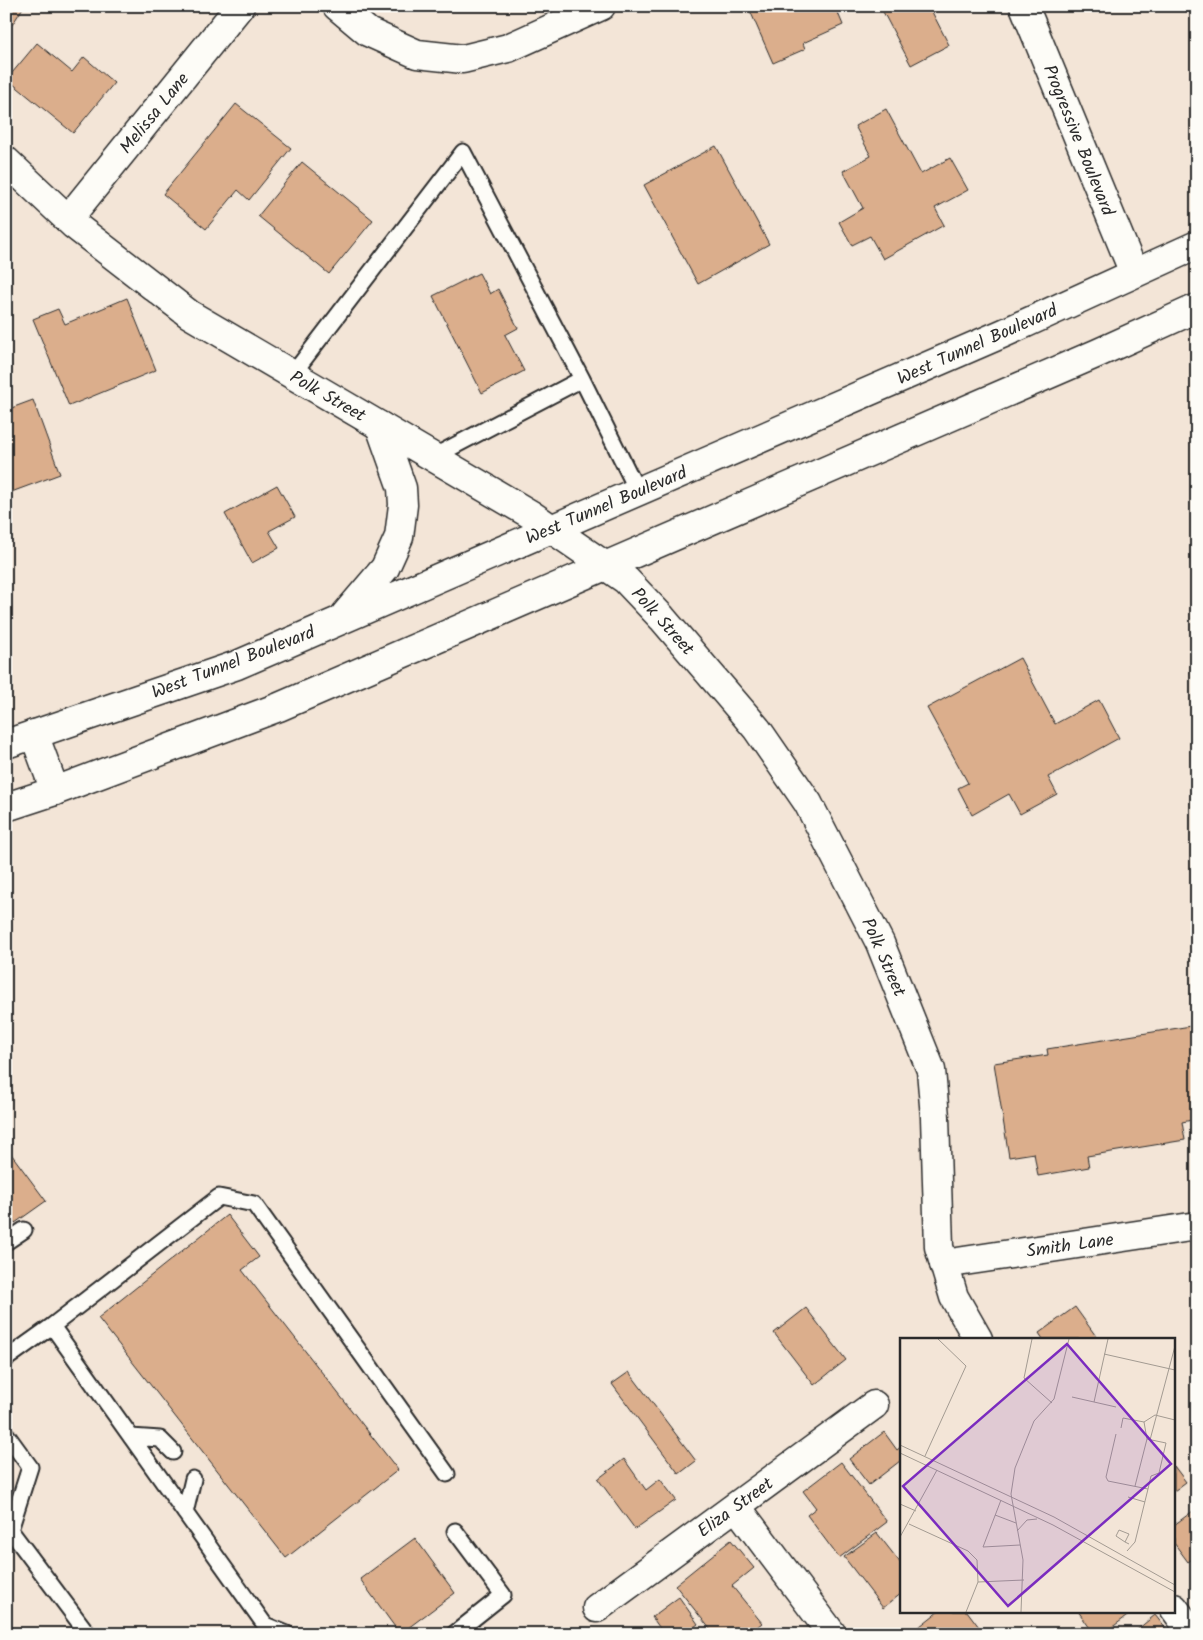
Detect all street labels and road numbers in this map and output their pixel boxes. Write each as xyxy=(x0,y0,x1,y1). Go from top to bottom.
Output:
street label: Progressive Boulevard xyxy=(1034,61,1122,221)
street label: Melissa Lane xyxy=(113,67,197,161)
street label: West Tunnel Boulevard xyxy=(893,297,1063,394)
street label: Polk Street xyxy=(284,364,372,431)
street label: West Tunnel Boulevard xyxy=(521,459,693,554)
street label: Polk Street xyxy=(623,581,701,664)
street label: West Tunnel Boulevard xyxy=(148,619,320,708)
street label: Polk Street xyxy=(852,914,913,1003)
street label: Smith Lane xyxy=(1025,1226,1116,1267)
street label: Eliza Street xyxy=(692,1470,781,1546)

